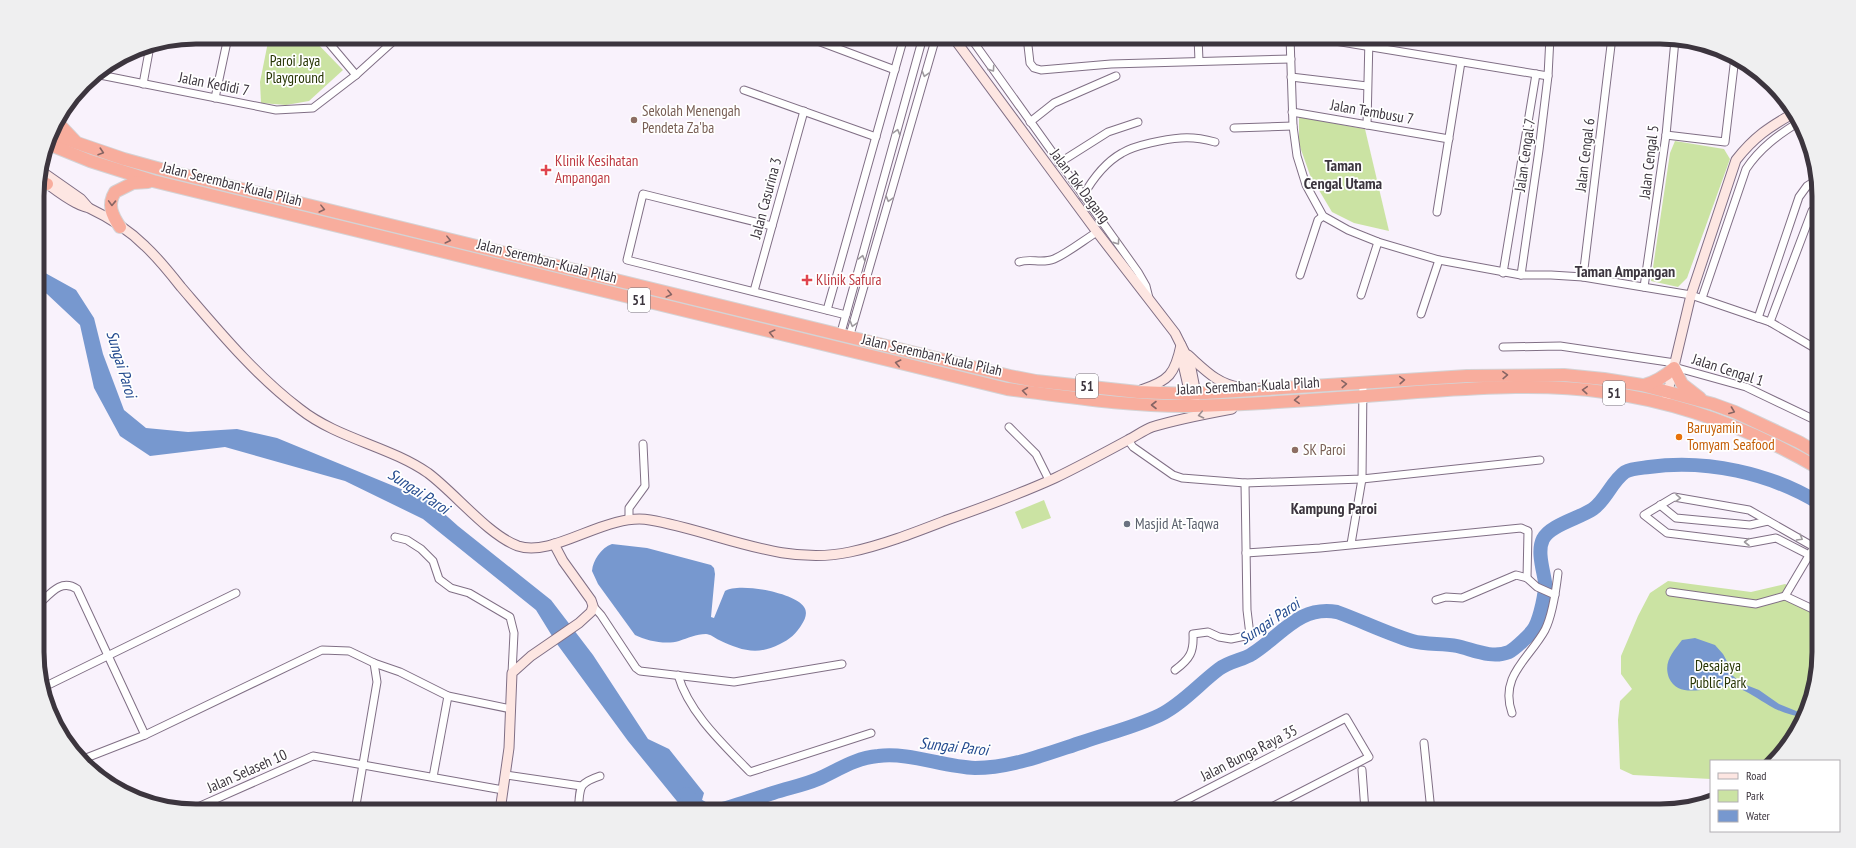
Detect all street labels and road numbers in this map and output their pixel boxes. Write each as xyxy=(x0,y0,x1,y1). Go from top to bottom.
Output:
street label: Jalan Kedidi 7 xyxy=(176,67,251,100)
street label: Jalan Tembusu 7 xyxy=(1328,95,1415,128)
street label: Jalan Cengal 7 xyxy=(1510,117,1539,194)
street label: Jalan Cengal 6 xyxy=(1570,117,1598,194)
street label: Jalan Cengal 5 xyxy=(1634,124,1662,201)
street label: Jalan Tok Dagang xyxy=(1046,144,1115,227)
street label: Jalan Casurina 3 xyxy=(745,155,785,241)
street label: Jalan Seremban-Kuala Pilah xyxy=(159,157,304,210)
street label: Jalan Seremban-Kuala Pilah xyxy=(474,234,619,287)
road number: 51 xyxy=(628,288,650,312)
street label: Jalan Seremban-Kuala Pilah xyxy=(859,329,1004,380)
street label: Jalan Cengal 1 xyxy=(1689,349,1766,390)
street label: Jalan Seremban-Kuala Pilah xyxy=(1175,372,1320,399)
road number: 51 xyxy=(1076,374,1098,398)
road number: 51 xyxy=(1603,381,1625,405)
street label: Jalan Bunga Raya 35 xyxy=(1196,720,1300,786)
street label: Jalan Selaseh 10 xyxy=(203,744,290,797)

